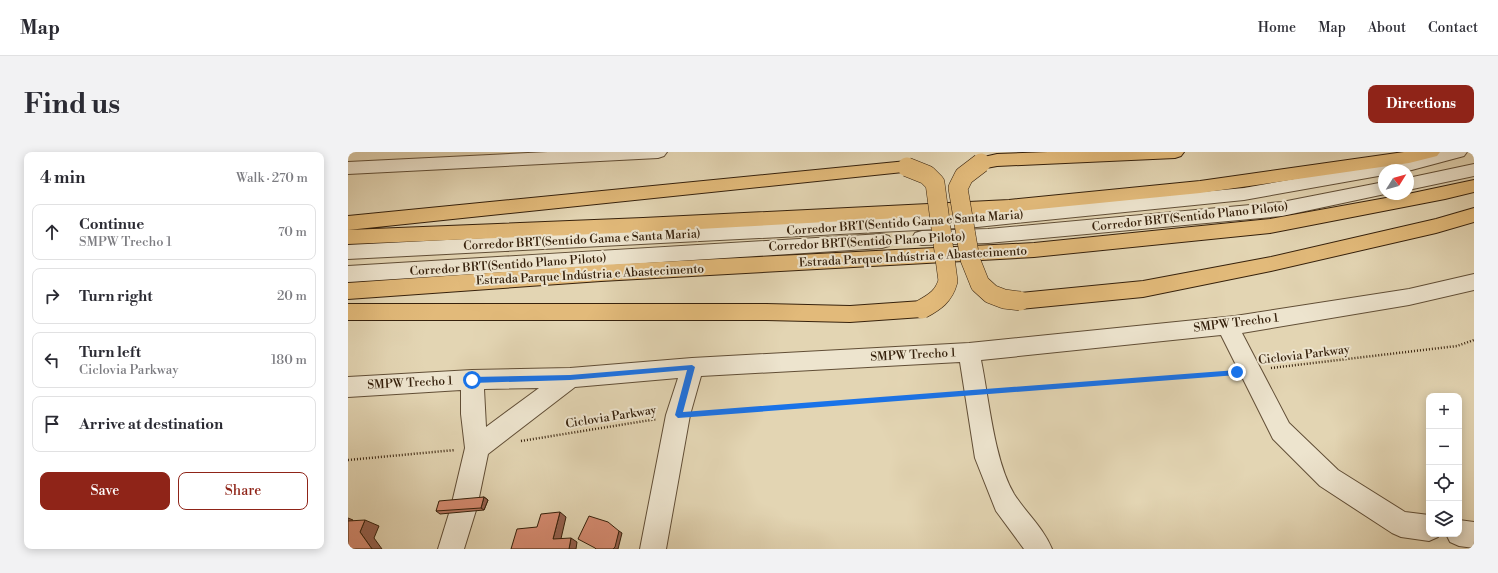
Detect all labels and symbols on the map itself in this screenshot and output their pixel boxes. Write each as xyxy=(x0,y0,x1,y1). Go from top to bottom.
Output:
north arrow xyxy=(1378,164,1414,200)
street label: Corredor BRT(Sentido Plano Piloto) xyxy=(1091,199,1289,235)
street label: Corredor BRT(Sentido Gama e Santa Maria) xyxy=(786,207,1024,239)
street label: Corredor BRT(Sentido Gama e Santa Maria) xyxy=(463,226,701,254)
street label: Corredor BRT(Sentido Plano Piloto) xyxy=(768,229,966,255)
street label: Estrada Parque Indústria e Abastecimento xyxy=(799,244,1028,270)
street label: Corredor BRT(Sentido Plano Piloto) xyxy=(409,251,607,279)
street label: Estrada Parque Indústria e Abastecimento xyxy=(476,262,705,288)
street label: SMPW Trecho 1 xyxy=(1193,310,1280,336)
street label: Ciclovia Parkway xyxy=(1258,342,1351,368)
street label: SMPW Trecho 1 xyxy=(870,345,957,365)
route end xyxy=(1228,363,1246,381)
route start xyxy=(463,371,481,389)
street label: SMPW Trecho 1 xyxy=(367,373,454,393)
street label: Ciclovia Parkway xyxy=(564,402,658,432)

